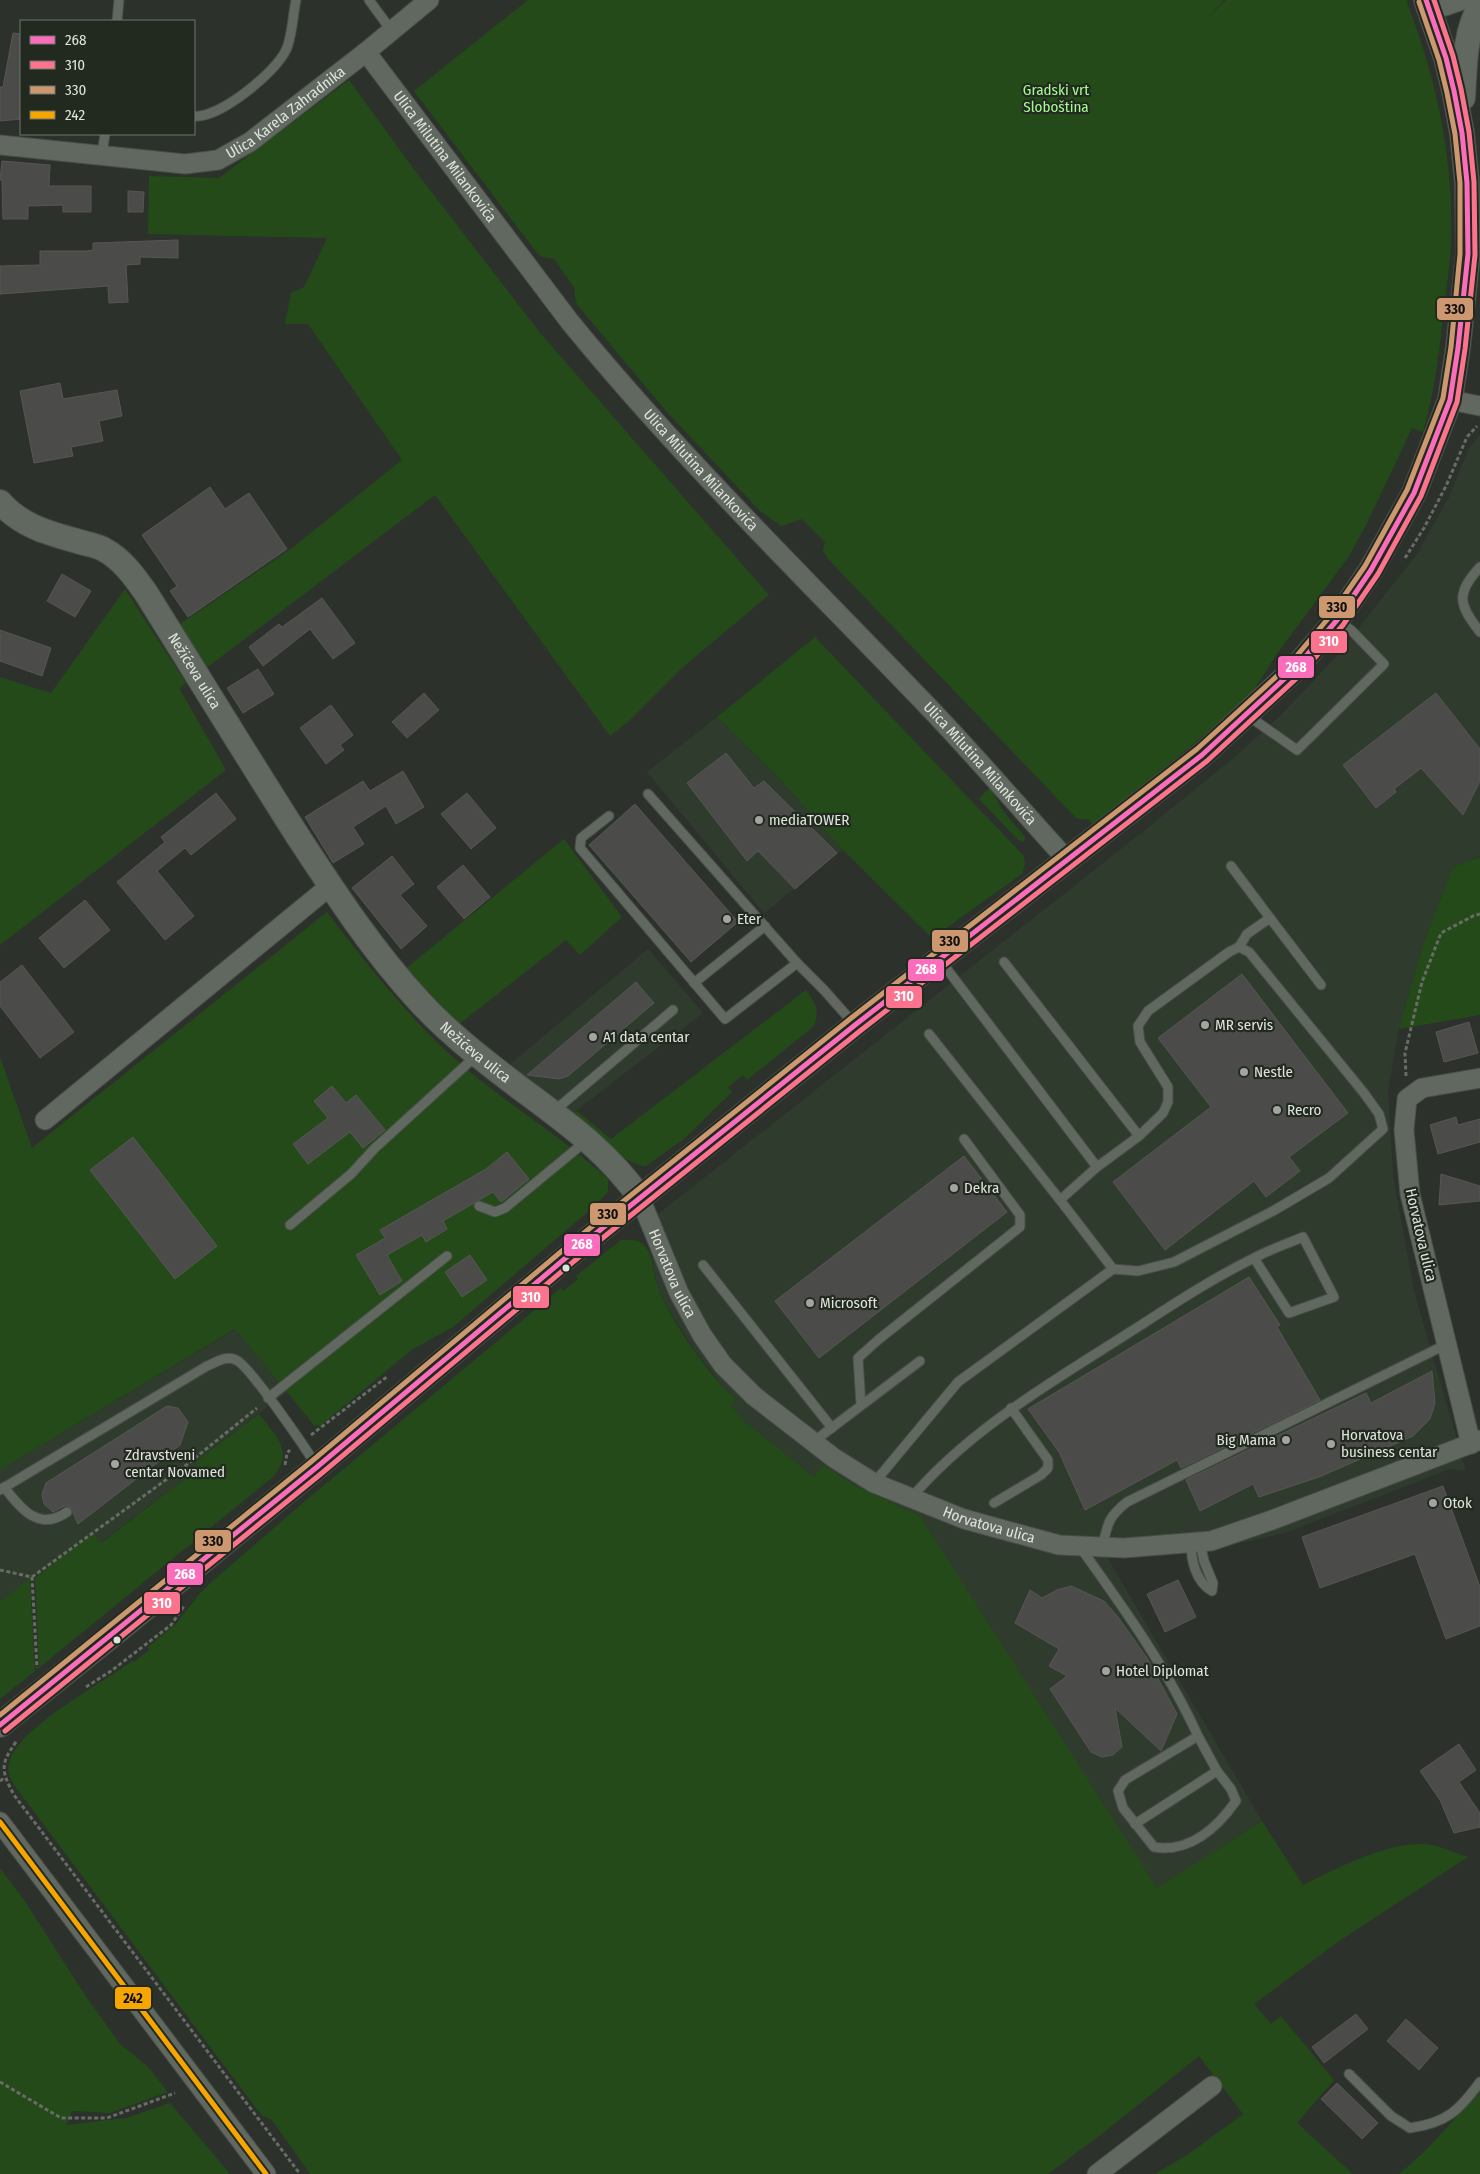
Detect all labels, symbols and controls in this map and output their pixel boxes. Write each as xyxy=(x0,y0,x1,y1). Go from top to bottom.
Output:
legend xyxy=(20,20,195,135)
text: 268 xyxy=(65,31,87,49)
text: 310 xyxy=(65,56,85,74)
street label: Ulica Karela Zahradnika xyxy=(223,62,349,163)
text: 330 xyxy=(65,81,86,99)
park label: Gradski vrt Sloboština xyxy=(1023,81,1089,116)
street label: Ulica Milutina Milankovića xyxy=(390,87,500,226)
text: 242 xyxy=(65,106,85,124)
line badge: 330 xyxy=(1436,297,1474,321)
text: 330 xyxy=(1444,301,1466,318)
street label: Ulica Milutina Milankovića xyxy=(640,405,762,535)
line badge: 330 xyxy=(1318,595,1356,619)
text: 330 xyxy=(1326,599,1348,616)
street label: Nežićeva ulica xyxy=(164,630,225,712)
line badge: 310 xyxy=(1310,630,1348,654)
text: 310 xyxy=(1318,633,1339,650)
line badge: 268 xyxy=(1277,655,1315,679)
text: 268 xyxy=(1284,659,1307,676)
street label: Ulica Milutina Milankovića xyxy=(920,698,1040,829)
place label: mediaTOWER xyxy=(769,811,849,829)
marker: mediaTOWER xyxy=(753,814,765,826)
place label: Eter xyxy=(737,910,762,928)
marker: Eter xyxy=(721,913,733,925)
line badge: 330 xyxy=(931,929,969,953)
text: 330 xyxy=(939,933,961,950)
line badge: 268 xyxy=(907,958,945,982)
text: 268 xyxy=(914,961,937,978)
line badge: 310 xyxy=(885,985,923,1009)
text: 310 xyxy=(893,988,914,1005)
place label: MR servis xyxy=(1215,1016,1273,1034)
street label: Nežićeva ulica xyxy=(436,1018,514,1087)
marker: MR servis xyxy=(1199,1019,1211,1031)
place label: A1 data centar xyxy=(603,1028,690,1046)
marker: A1 data centar xyxy=(587,1031,599,1043)
place label: Nestle xyxy=(1254,1063,1293,1081)
marker: Nestle xyxy=(1238,1066,1250,1078)
place label: Recro xyxy=(1287,1101,1322,1119)
marker: Recro xyxy=(1271,1104,1283,1116)
place label: Dekra xyxy=(964,1179,999,1197)
marker: Dekra xyxy=(948,1182,960,1194)
street label: Horvatova ulica xyxy=(1402,1187,1440,1283)
line badge: 330 xyxy=(589,1202,627,1226)
text: 330 xyxy=(597,1206,619,1223)
street label: Horvatova ulica xyxy=(645,1226,700,1321)
line badge: 268 xyxy=(563,1233,601,1257)
text: 268 xyxy=(570,1236,593,1253)
unlabelled marker xyxy=(561,1263,571,1273)
line badge: 310 xyxy=(512,1285,550,1309)
text: 310 xyxy=(520,1289,541,1306)
place label: Microsoft xyxy=(820,1294,877,1312)
marker: Microsoft xyxy=(804,1297,816,1309)
place label: Horvatova business centar xyxy=(1341,1426,1438,1461)
place label: Big Mama xyxy=(1217,1431,1276,1449)
marker: Big Mama xyxy=(1280,1434,1292,1446)
marker: Horvatova business centar xyxy=(1325,1438,1337,1450)
place label: Zdravstveni centar Novamed xyxy=(125,1446,225,1481)
marker: Zdravstveni centar Novamed xyxy=(109,1458,121,1470)
place label: Otok xyxy=(1443,1494,1472,1512)
marker: Otok xyxy=(1427,1497,1439,1509)
street label: Horvatova ulica xyxy=(940,1502,1037,1547)
line badge: 330 xyxy=(194,1529,232,1553)
text: 330 xyxy=(202,1533,224,1550)
line badge: 268 xyxy=(166,1562,204,1586)
text: 268 xyxy=(173,1566,196,1583)
line badge: 310 xyxy=(143,1591,181,1615)
text: 310 xyxy=(151,1595,172,1612)
unlabelled marker xyxy=(112,1635,122,1645)
place label: Hotel Diplomat xyxy=(1116,1662,1209,1680)
marker: Hotel Diplomat xyxy=(1100,1665,1112,1677)
line badge: 242 xyxy=(114,1986,152,2010)
text: 242 xyxy=(122,1990,143,2007)

